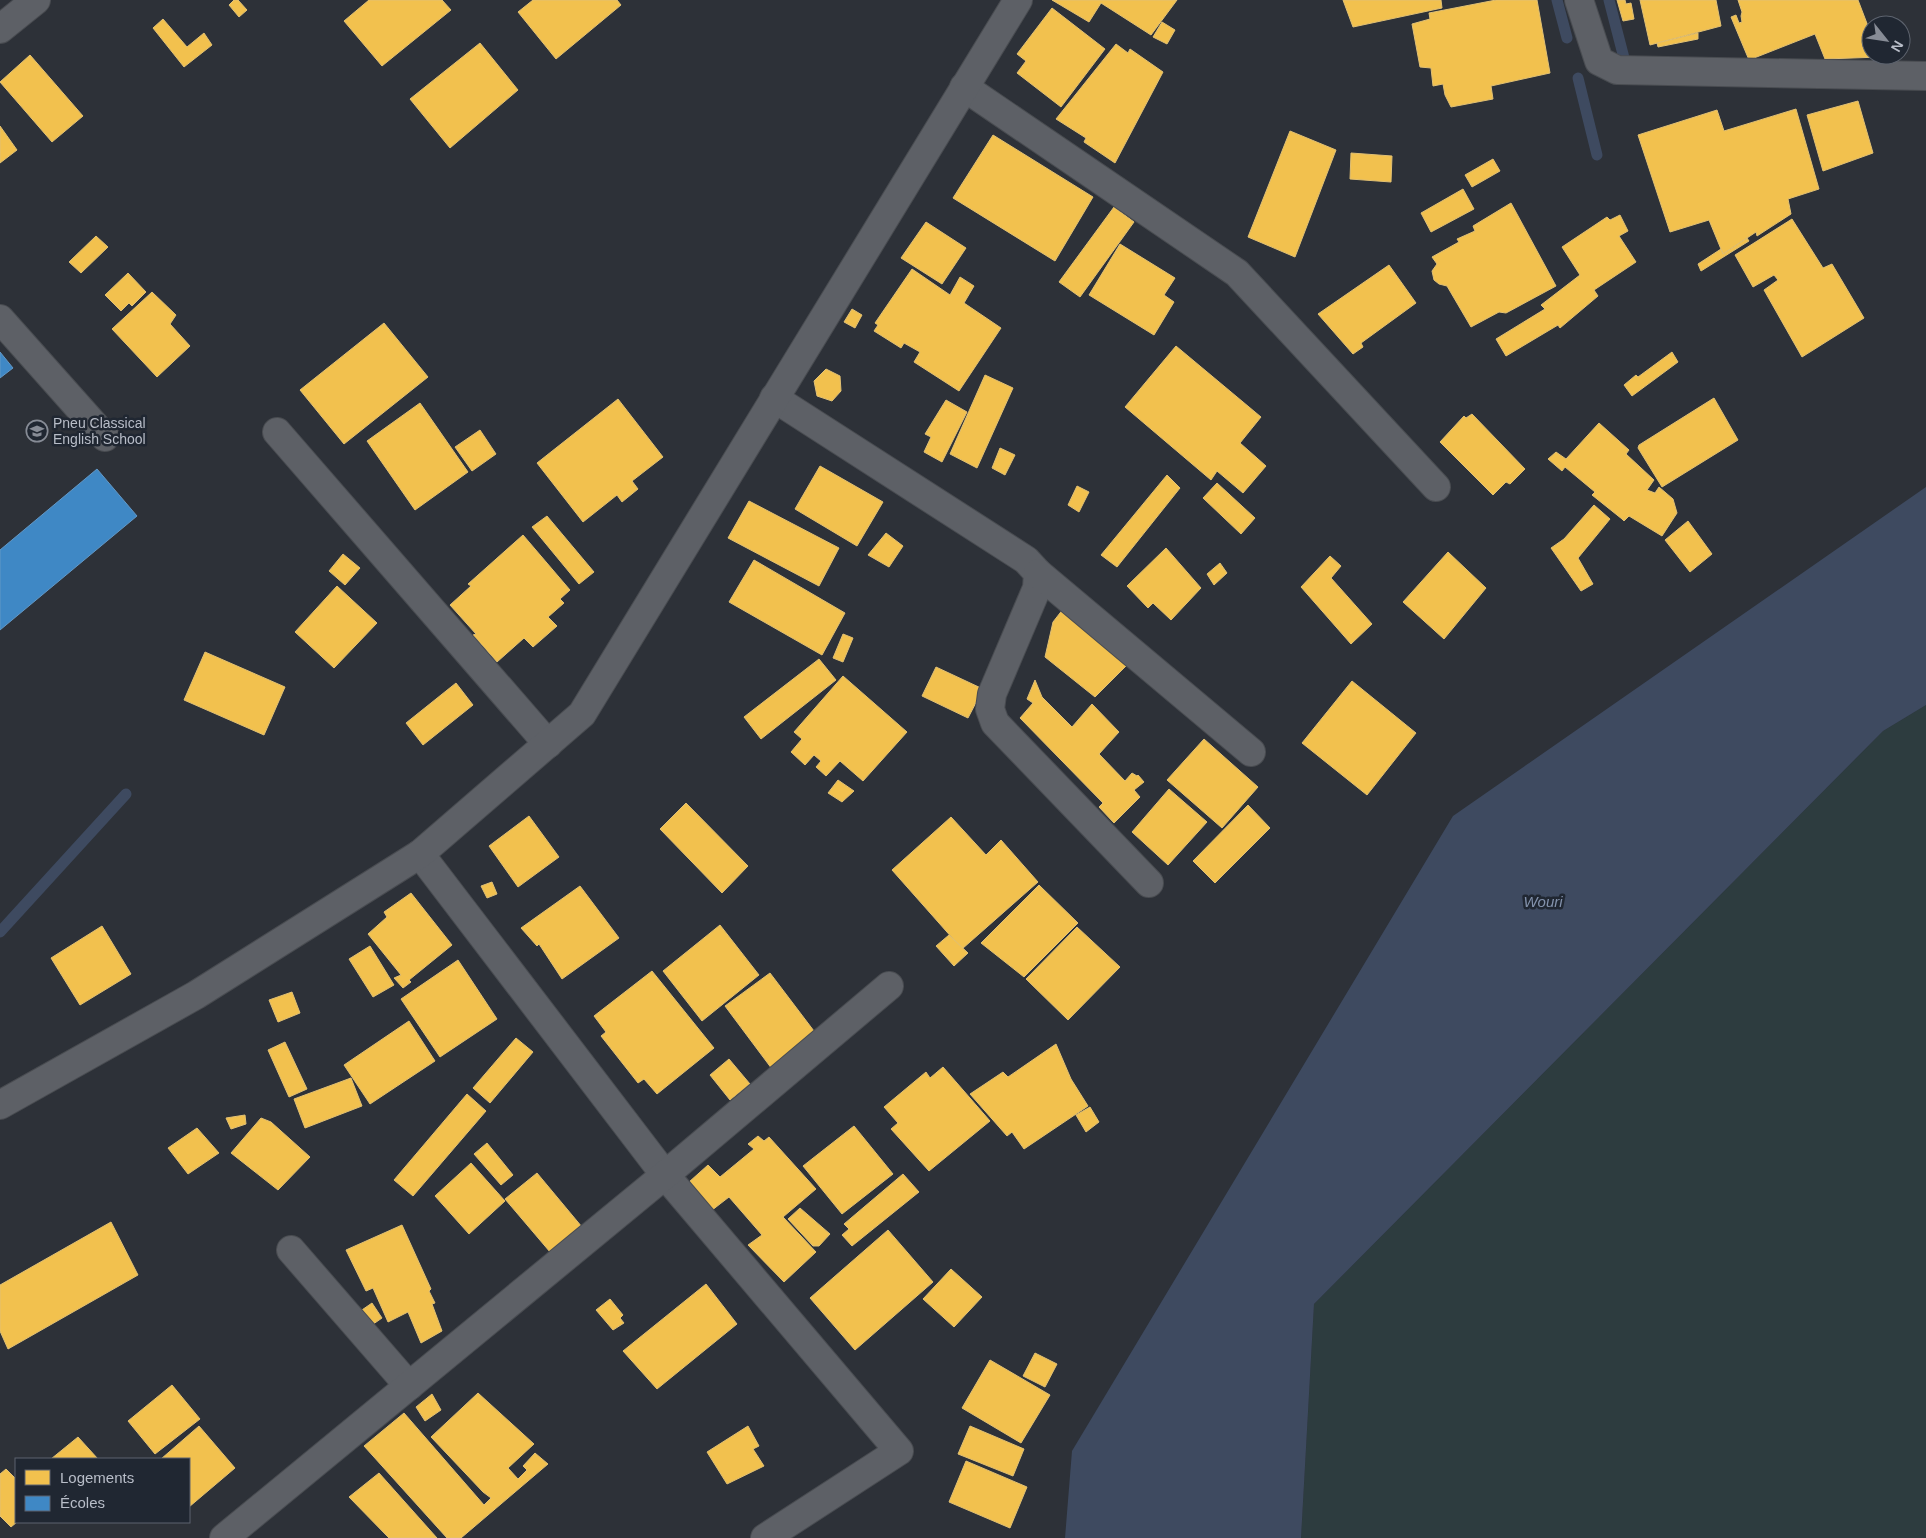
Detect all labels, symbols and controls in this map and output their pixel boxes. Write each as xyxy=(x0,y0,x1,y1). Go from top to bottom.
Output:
north arrow xyxy=(1861,15,1911,65)
text: N xyxy=(1888,38,1907,55)
place label: Pneu Classical English School xyxy=(53,415,146,447)
school or university icon: Pneu Classical English School xyxy=(25,419,49,443)
water label: Wouri xyxy=(1523,893,1563,910)
legend xyxy=(15,1458,190,1523)
text: Logements xyxy=(60,1469,134,1486)
text: Écoles xyxy=(60,1494,105,1511)

